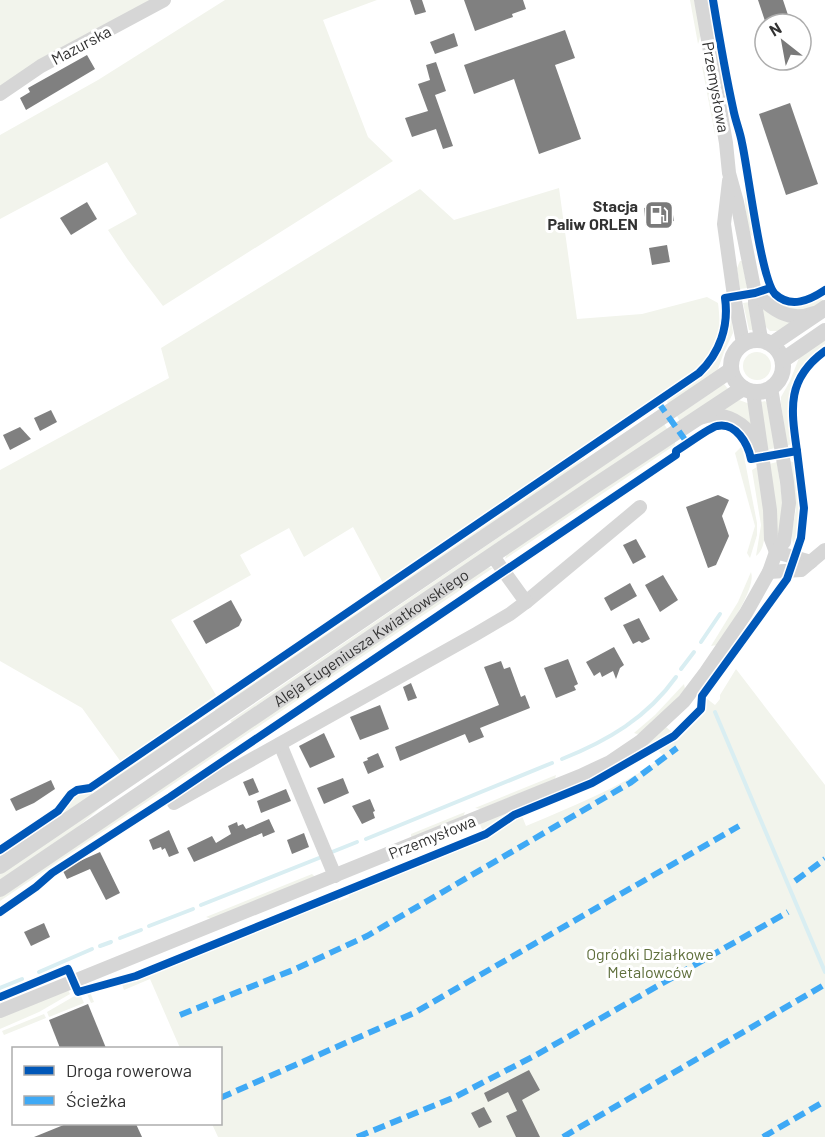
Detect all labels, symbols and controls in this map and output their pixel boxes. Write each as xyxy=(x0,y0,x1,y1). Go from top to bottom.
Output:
north arrow xyxy=(753,12,813,72)
text: N xyxy=(766,18,784,40)
street label: Mazurska xyxy=(48,21,114,68)
street label: Przemysłowa xyxy=(699,40,734,134)
place label: Stacja Paliw ORLEN xyxy=(548,196,638,233)
fuel station icon: Stacja Paliw ORLEN xyxy=(643,199,675,231)
street label: Aleja Eugeniusza Kwiatkowskiego xyxy=(269,564,472,710)
street label: Przemysłowa xyxy=(386,810,478,863)
park label: Ogródki Działkowe Metalowców xyxy=(586,944,714,981)
legend xyxy=(12,1047,222,1125)
text: Droga rowerowa xyxy=(66,1059,192,1081)
text: Ścieżka xyxy=(66,1089,126,1111)

